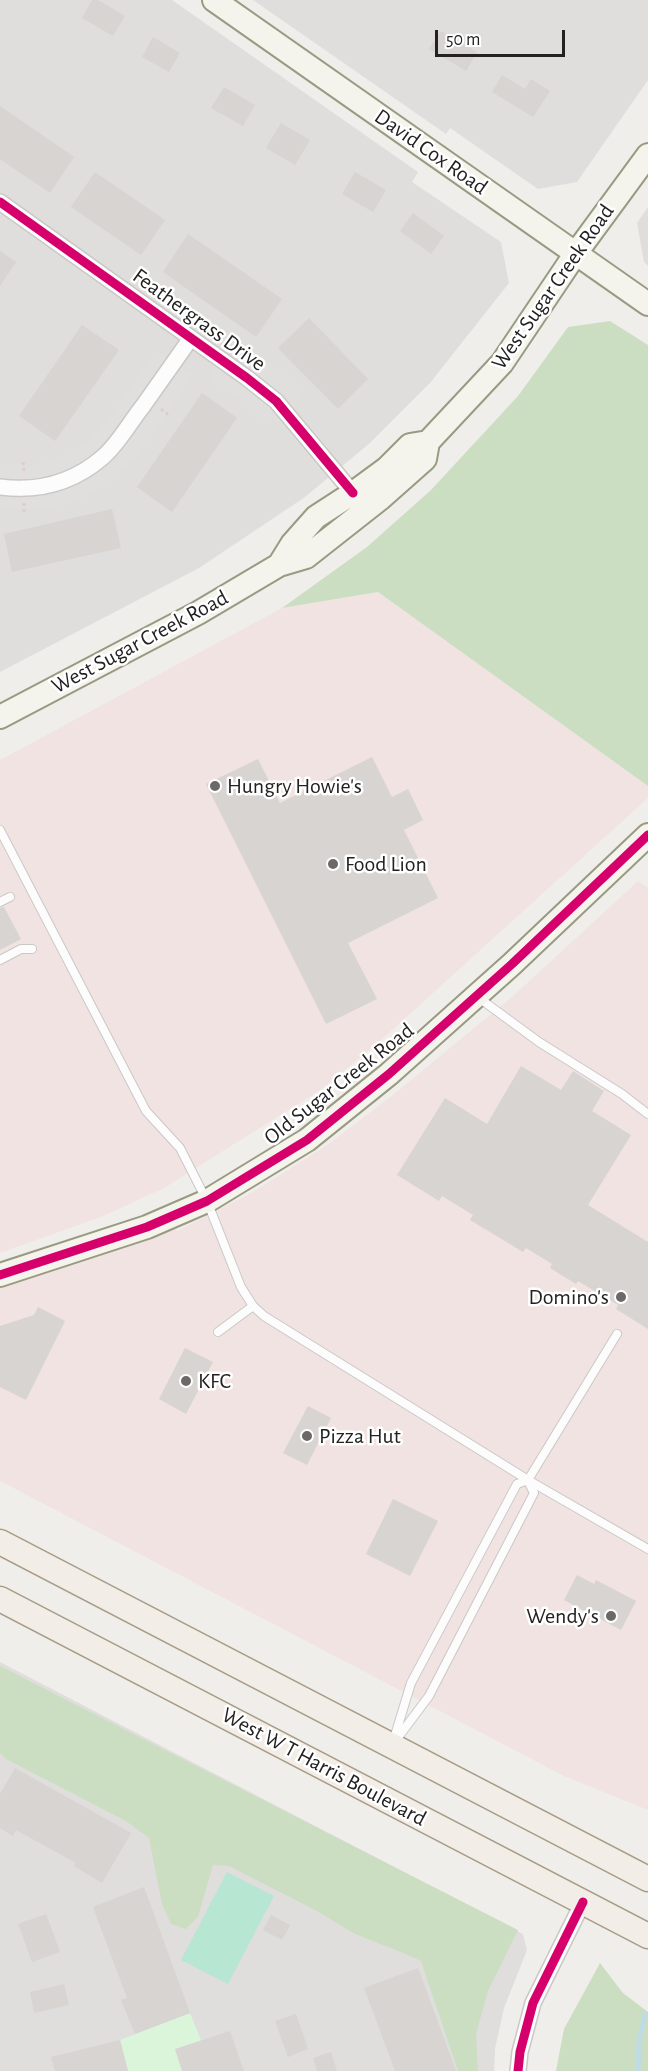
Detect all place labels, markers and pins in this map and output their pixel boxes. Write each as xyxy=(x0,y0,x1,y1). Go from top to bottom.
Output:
place label: Hungry Howie's xyxy=(227,773,362,799)
marker: Hungry Howie's xyxy=(208,779,222,793)
place label: Food Lion xyxy=(345,851,427,877)
marker: Food Lion xyxy=(326,857,340,871)
place label: Domino's xyxy=(529,1284,609,1310)
marker: Domino's xyxy=(614,1290,628,1304)
place label: KFC xyxy=(198,1368,231,1394)
marker: KFC xyxy=(179,1374,193,1388)
place label: Pizza Hut xyxy=(319,1423,401,1449)
marker: Pizza Hut xyxy=(300,1429,314,1443)
place label: Wendy's xyxy=(526,1603,599,1629)
marker: Wendy's xyxy=(604,1609,618,1623)

